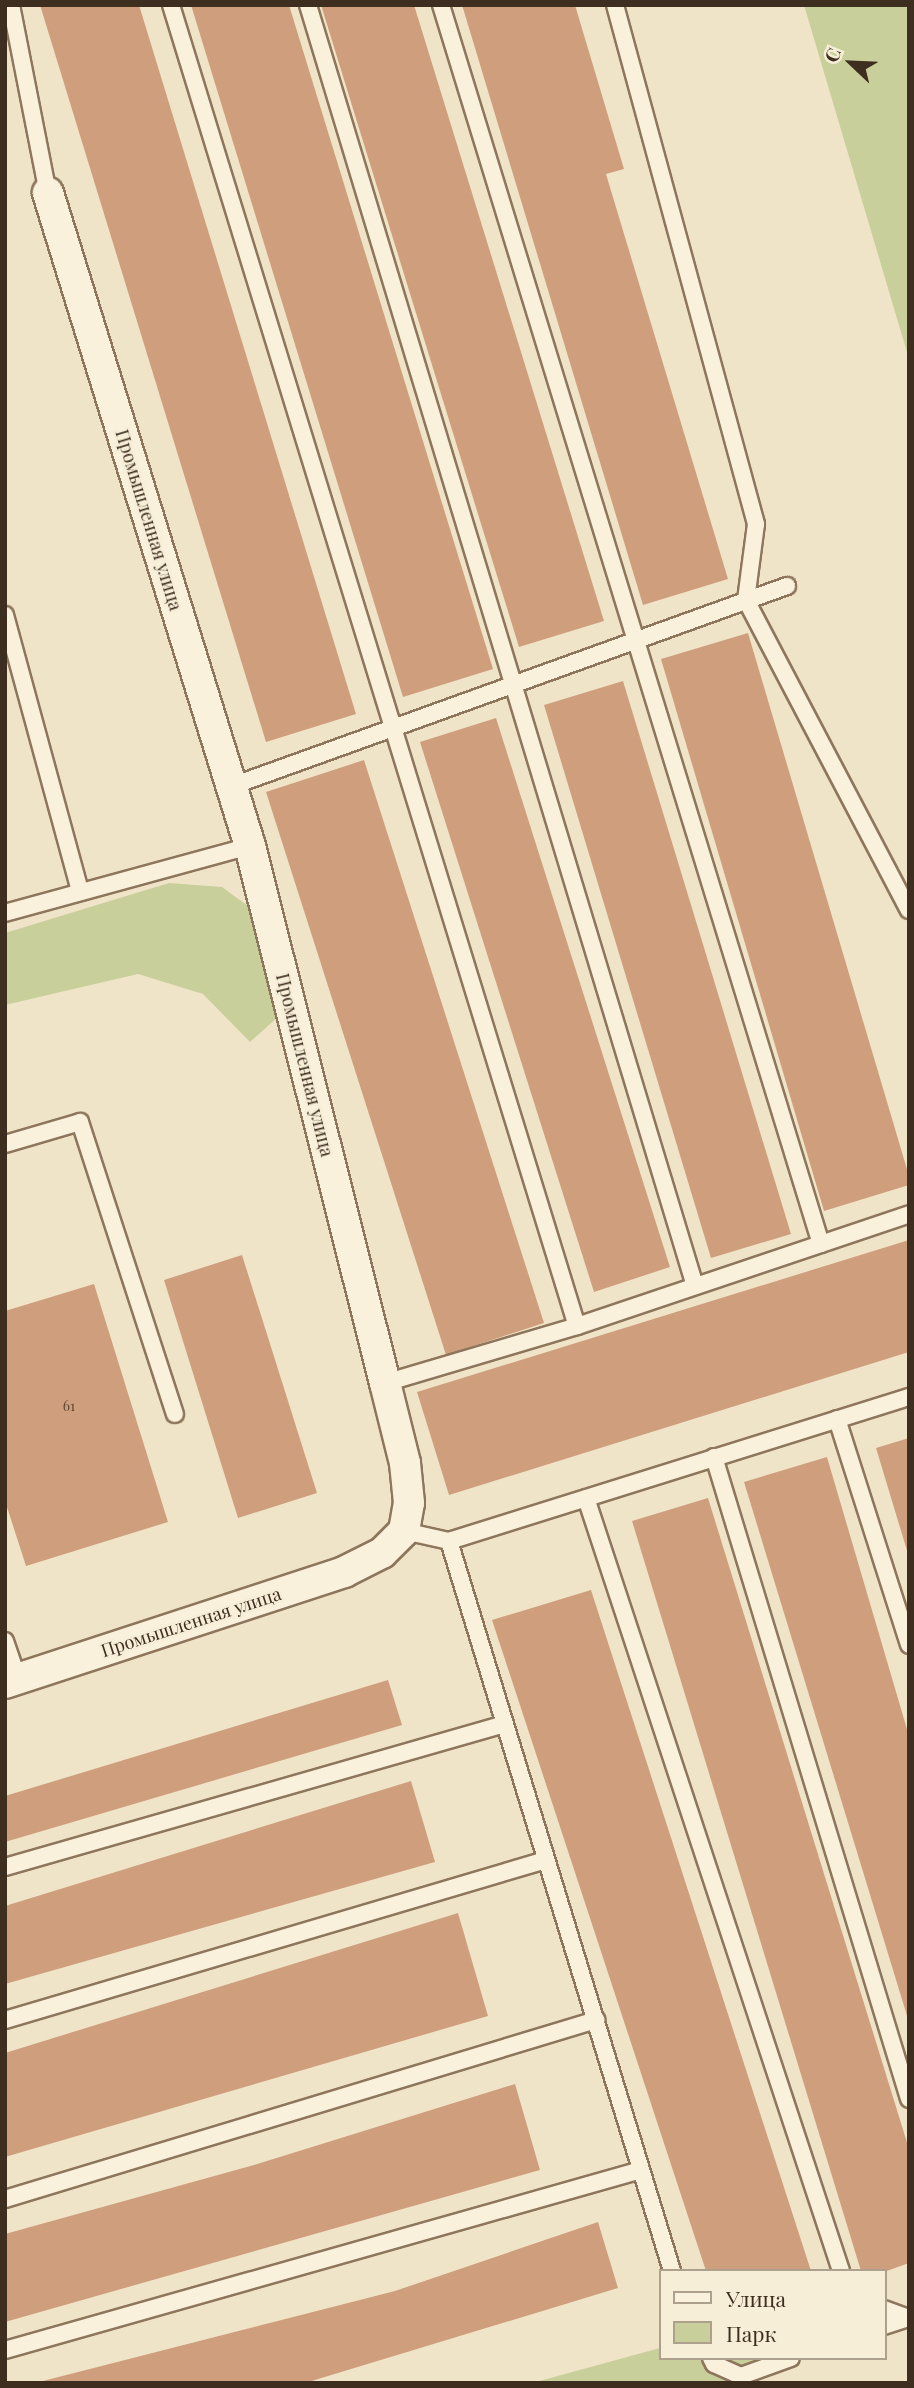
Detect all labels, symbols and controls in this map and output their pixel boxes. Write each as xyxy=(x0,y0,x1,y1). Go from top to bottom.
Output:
north arrow xyxy=(816,28,886,98)
text: С xyxy=(817,44,846,66)
street label: Промышленная улица xyxy=(111,427,187,613)
street label: Промышленная улица xyxy=(272,971,338,1159)
house number: 61 xyxy=(63,1398,75,1414)
street label: Промышленная улица xyxy=(98,1583,284,1661)
legend xyxy=(659,2269,886,2360)
text: Улица xyxy=(726,2284,786,2312)
text: Парк xyxy=(726,2319,776,2347)

